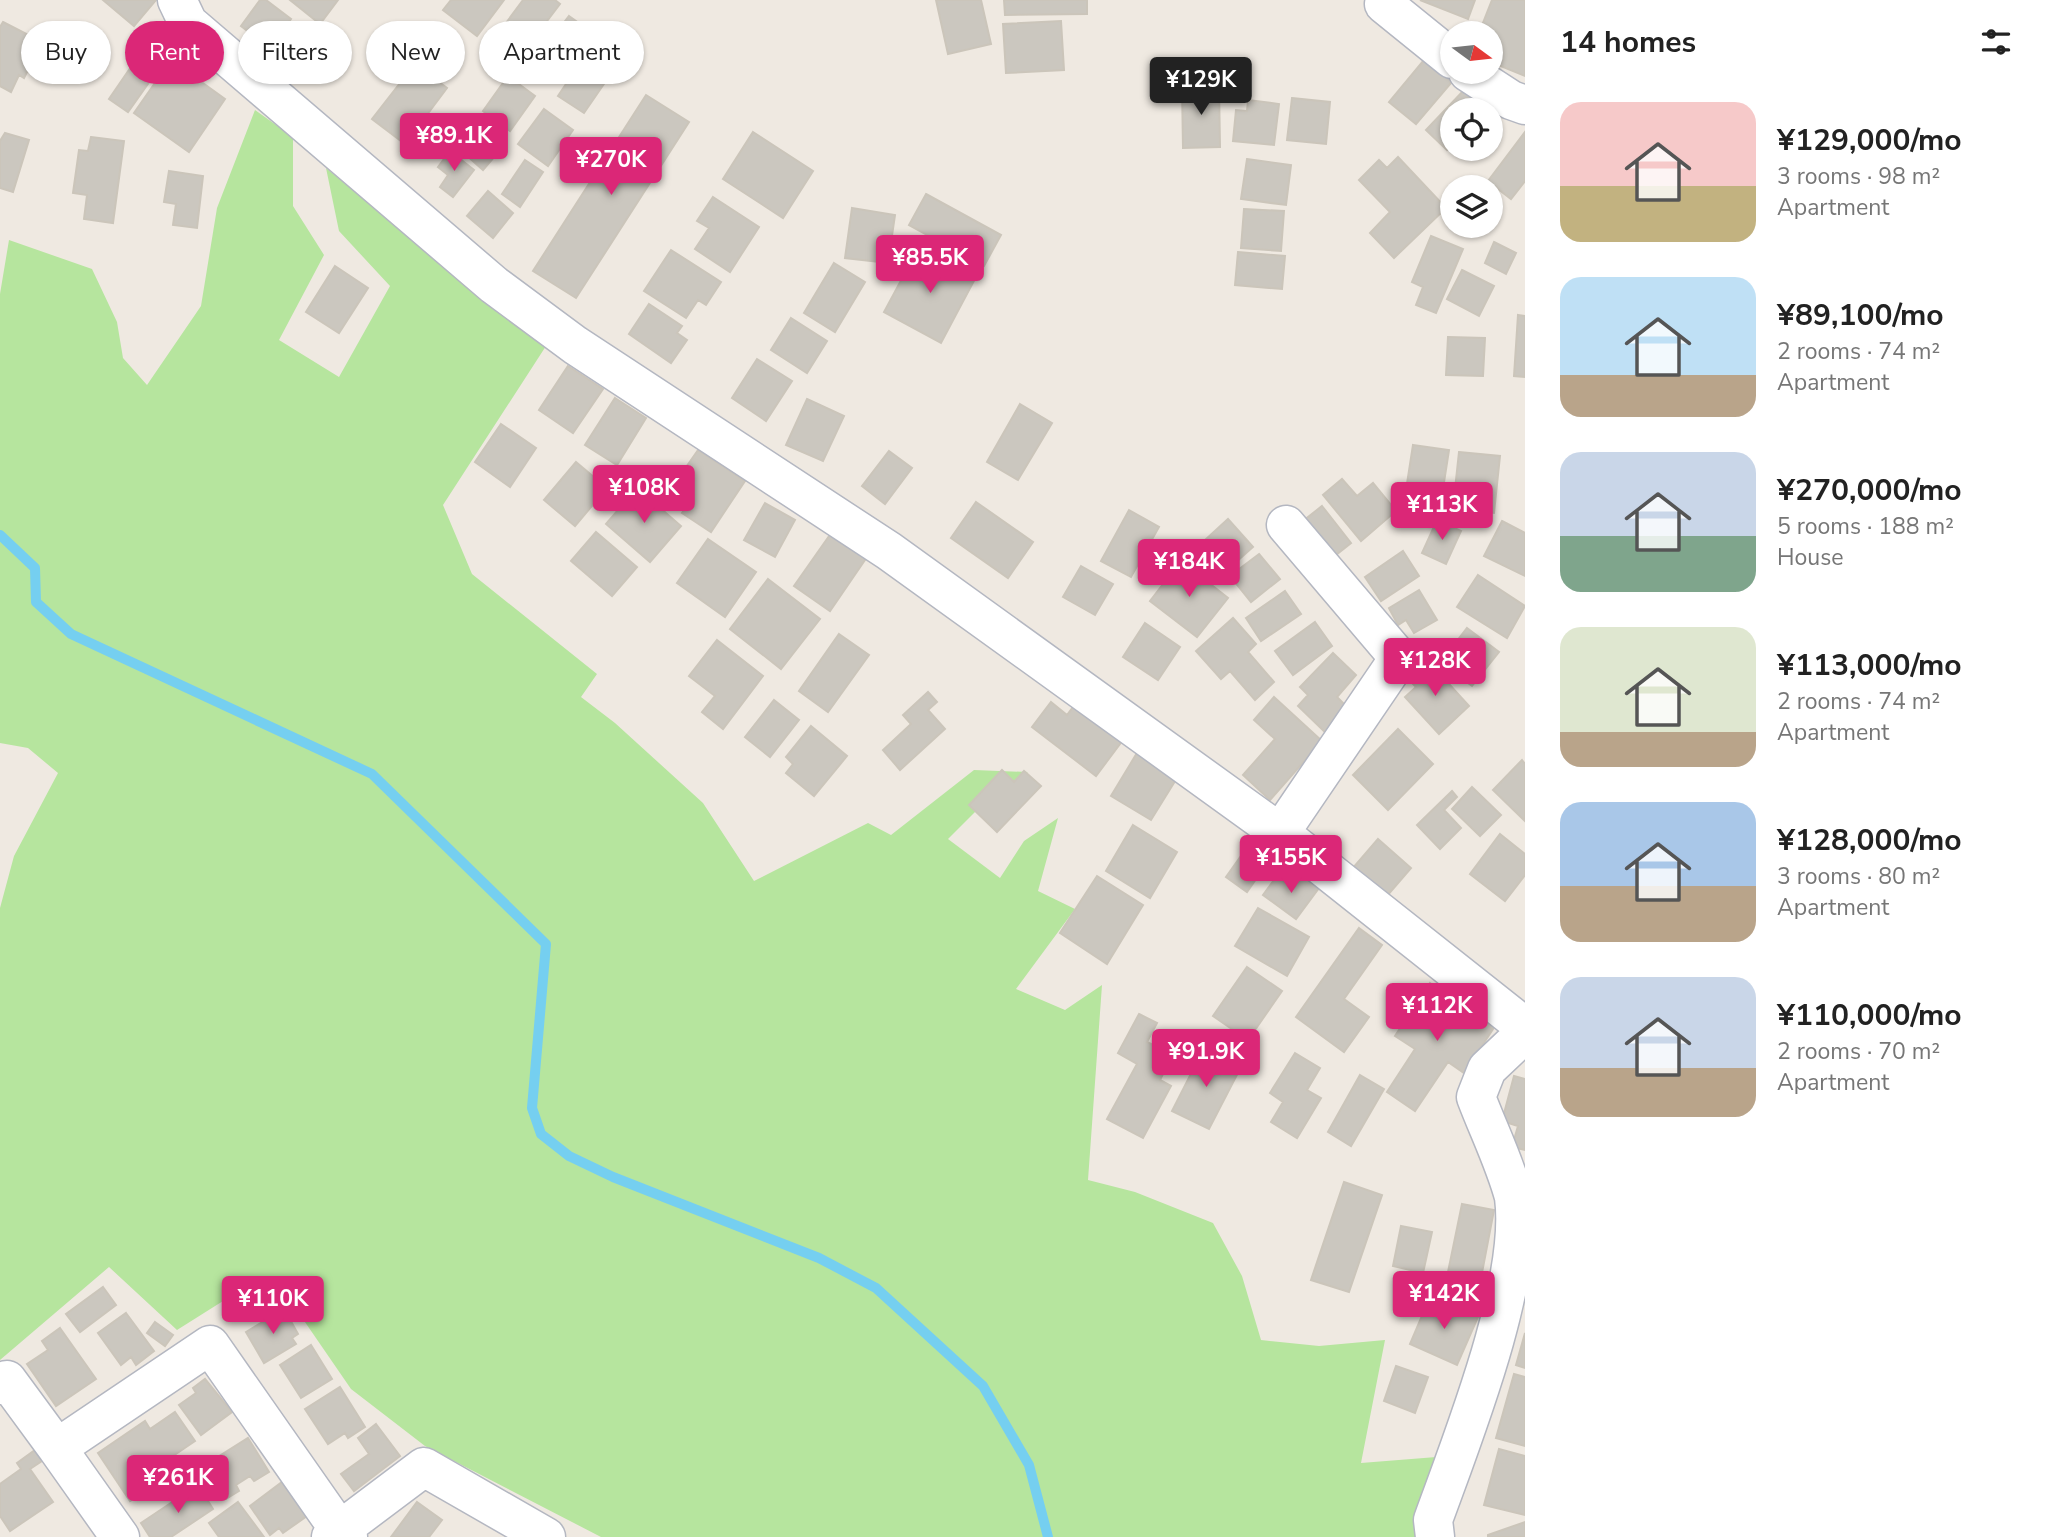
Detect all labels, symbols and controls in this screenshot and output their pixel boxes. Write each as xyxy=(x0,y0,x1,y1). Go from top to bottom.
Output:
chip: Buy xyxy=(21,21,111,84)
chip: Rent xyxy=(125,21,224,84)
chip: Filters xyxy=(238,21,352,84)
chip: New xyxy=(366,21,465,84)
chip: Apartment xyxy=(479,21,644,84)
north arrow xyxy=(1440,21,1503,84)
map controls xyxy=(1440,21,1503,238)
text: 14 homes xyxy=(1560,22,1696,63)
icon: filters xyxy=(1977,23,2015,61)
pin: ¥129K xyxy=(1152,58,1250,117)
text: ¥129K xyxy=(1166,64,1236,95)
button: locate xyxy=(1440,98,1503,161)
pin: ¥89.1K xyxy=(397,114,511,173)
text: ¥89.1K xyxy=(416,120,492,151)
text: ¥129,000/mo xyxy=(1777,120,1962,161)
icon: home xyxy=(1616,130,1700,214)
pin: ¥270K xyxy=(562,138,660,197)
text: ¥270K xyxy=(576,144,646,175)
text: 3 rooms · 98 m² xyxy=(1777,161,1940,192)
button: layers xyxy=(1440,175,1503,238)
text: Apartment xyxy=(1777,192,1889,223)
pin: ¥85.5K xyxy=(873,236,987,295)
text: ¥85.5K xyxy=(892,242,968,273)
text: ¥89,100/mo xyxy=(1777,295,1944,336)
icon: home xyxy=(1616,305,1700,389)
text: 2 rooms · 74 m² xyxy=(1777,336,1940,367)
text: Apartment xyxy=(1777,367,1889,398)
pin: ¥108K xyxy=(595,466,693,525)
text: ¥270,000/mo xyxy=(1777,470,1962,511)
text: ¥108K xyxy=(609,472,679,503)
icon: home xyxy=(1616,480,1700,564)
pin: ¥113K xyxy=(1393,482,1491,542)
text: ¥113K xyxy=(1407,489,1477,520)
text: 5 rooms · 188 m² xyxy=(1777,511,1954,542)
pin: ¥184K xyxy=(1140,540,1238,599)
text: House xyxy=(1777,542,1844,573)
text: ¥184K xyxy=(1154,546,1224,577)
pin: ¥128K xyxy=(1386,638,1484,698)
text: ¥128K xyxy=(1400,645,1470,676)
text: ¥113,000/mo xyxy=(1777,645,1962,686)
icon: home xyxy=(1616,655,1700,739)
text: 2 rooms · 74 m² xyxy=(1777,686,1940,717)
text: Apartment xyxy=(1777,717,1889,748)
text: ¥128,000/mo xyxy=(1777,820,1962,861)
icon: home xyxy=(1616,830,1700,914)
pin: ¥155K xyxy=(1242,836,1340,895)
text: ¥155K xyxy=(1256,842,1326,873)
text: 3 rooms · 80 m² xyxy=(1777,861,1940,892)
text: Apartment xyxy=(1777,892,1889,923)
pin: ¥112K xyxy=(1388,984,1486,1043)
text: ¥112K xyxy=(1402,990,1472,1021)
text: ¥110,000/mo xyxy=(1777,995,1962,1036)
icon: home xyxy=(1616,1005,1700,1089)
pin: ¥91.9K xyxy=(1149,1030,1263,1089)
text: ¥91.9K xyxy=(1168,1036,1244,1067)
text: 2 rooms · 70 m² xyxy=(1777,1036,1940,1067)
text: Apartment xyxy=(1777,1067,1889,1098)
pin: ¥142K xyxy=(1395,1272,1493,1331)
pin: ¥110K xyxy=(224,1276,322,1336)
text: ¥142K xyxy=(1409,1278,1479,1309)
text: ¥110K xyxy=(238,1283,308,1314)
pin: ¥261K xyxy=(129,1456,227,1515)
text: ¥261K xyxy=(143,1462,213,1493)

